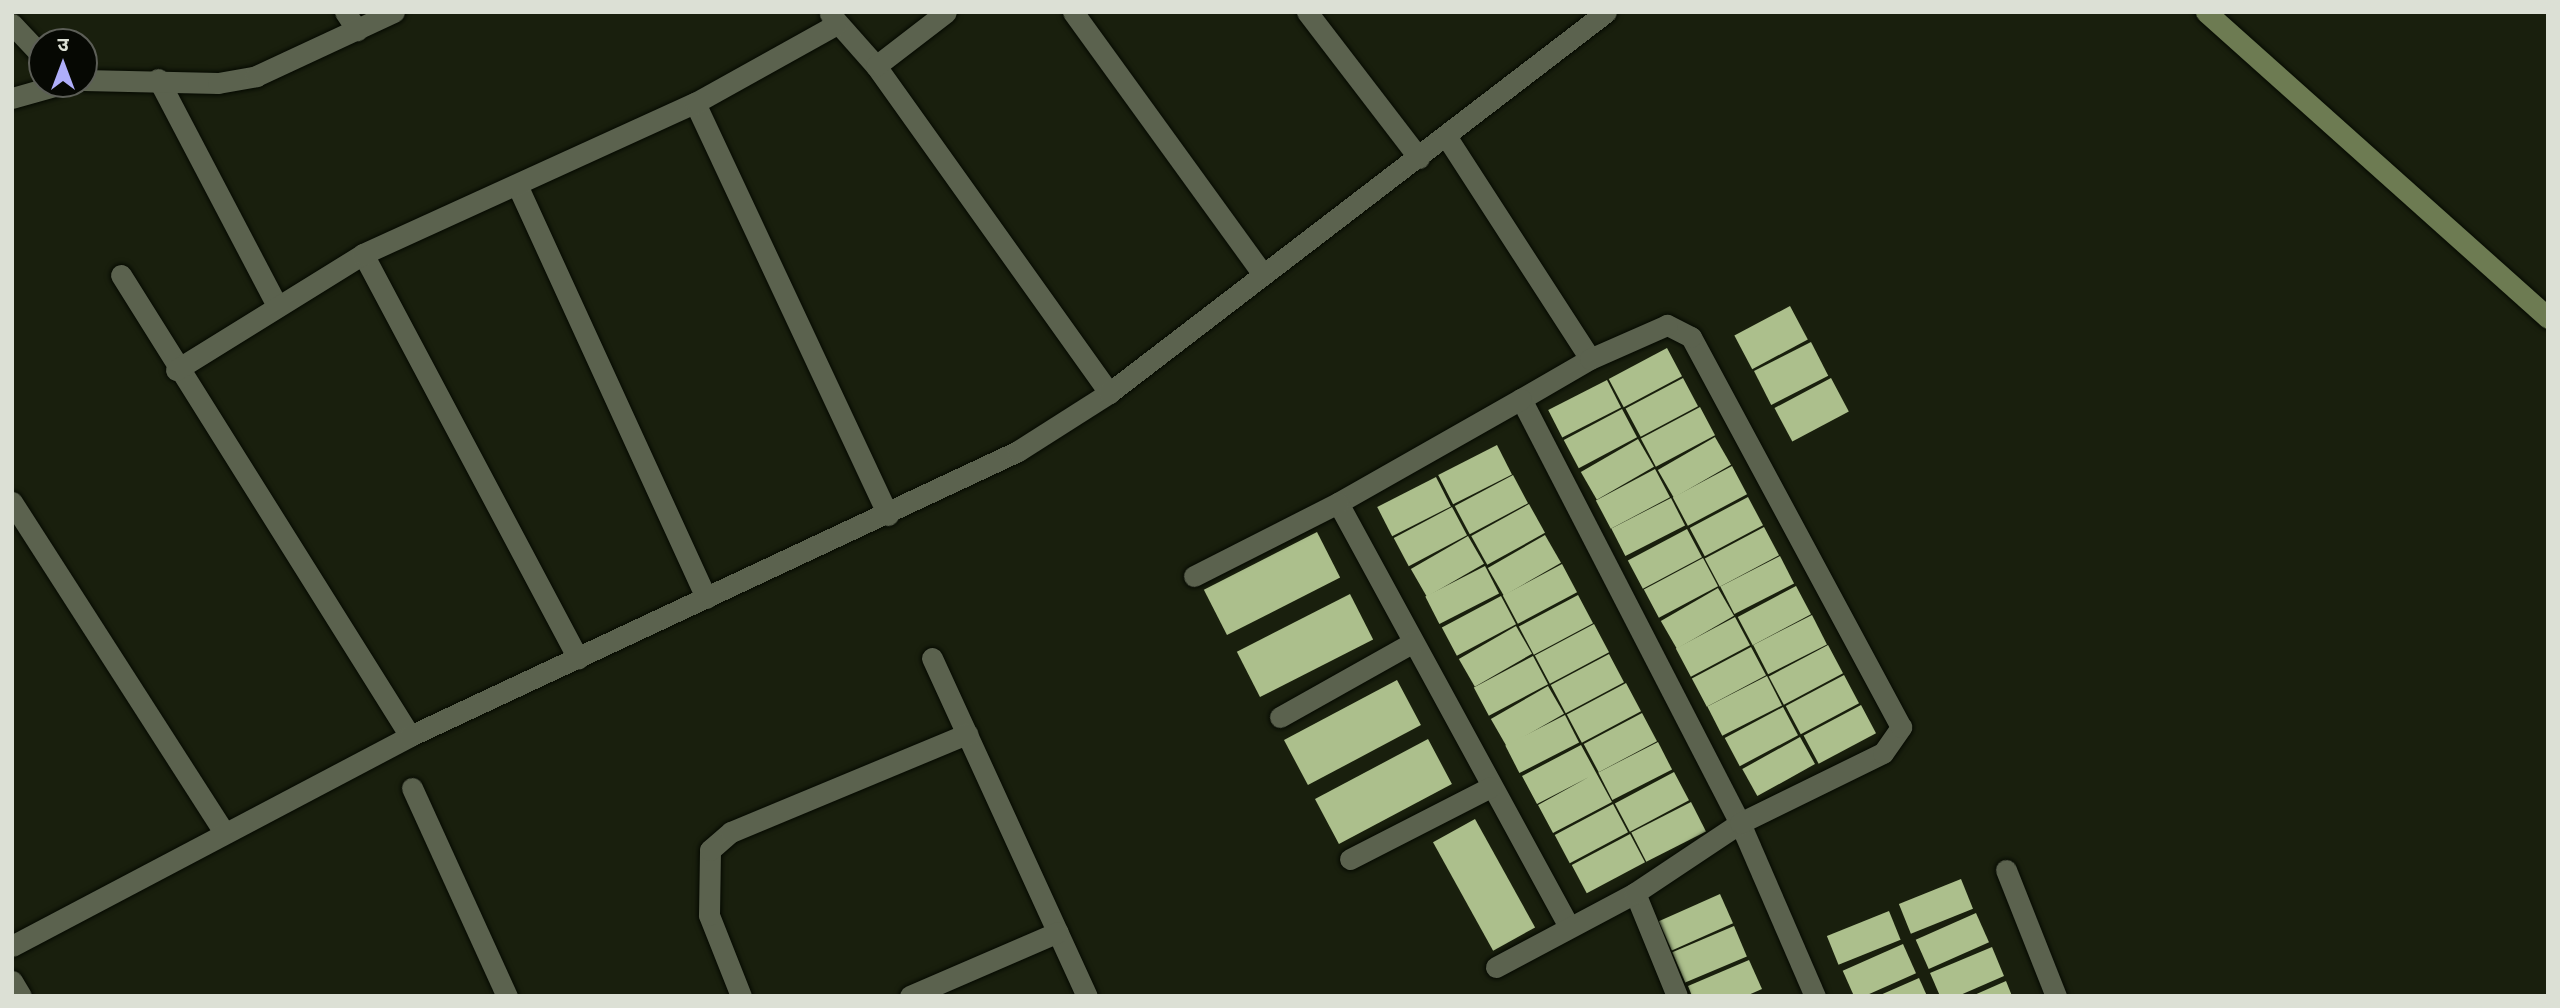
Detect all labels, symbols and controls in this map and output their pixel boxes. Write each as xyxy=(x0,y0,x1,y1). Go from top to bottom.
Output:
north arrow xyxy=(28,28,98,98)
text: उ xyxy=(57,31,69,57)

